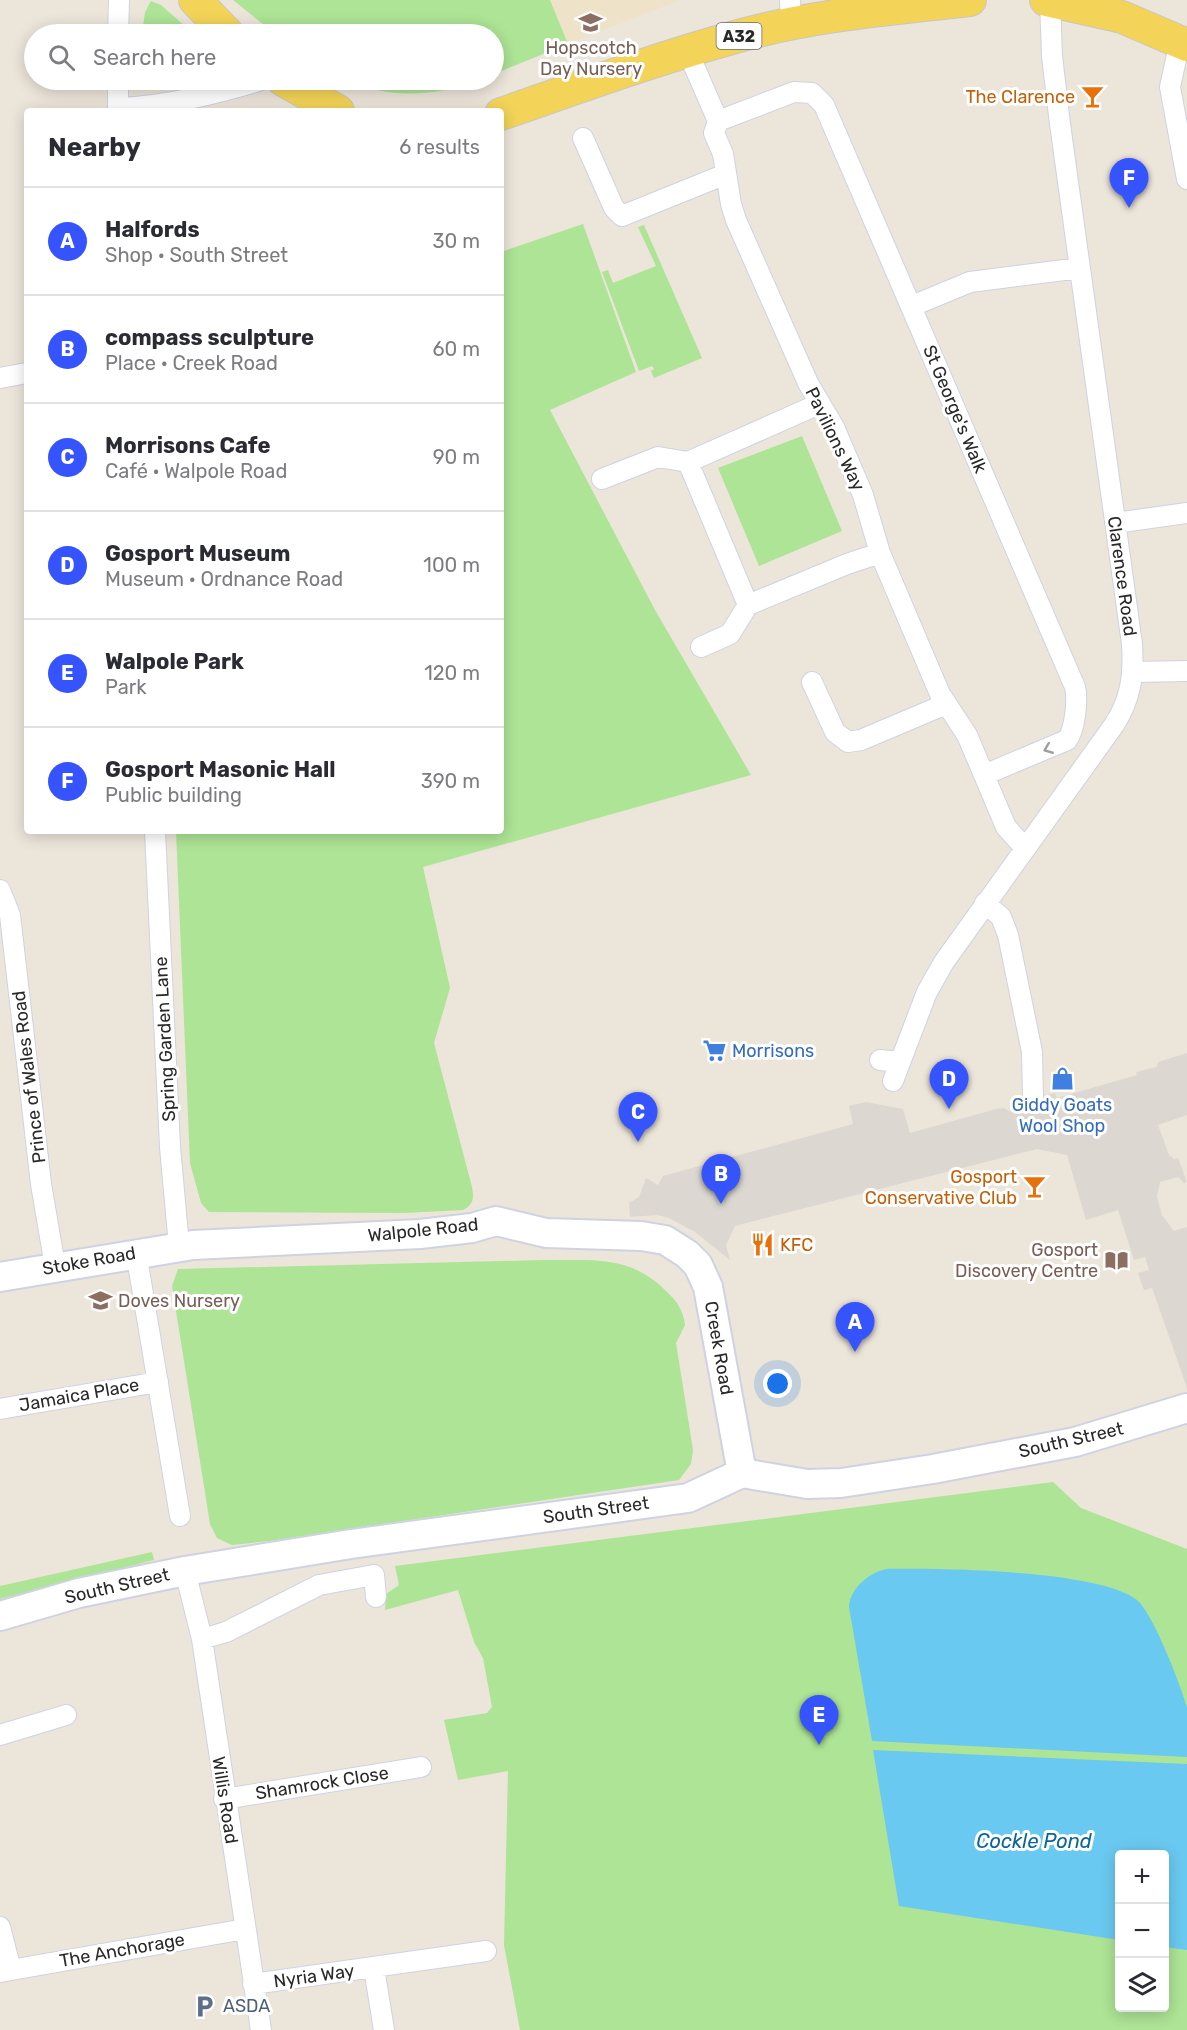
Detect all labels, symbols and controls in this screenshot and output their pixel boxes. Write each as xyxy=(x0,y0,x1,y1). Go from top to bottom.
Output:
school or university icon: Hopscotch Day Nursery xyxy=(578,9,604,35)
road number: A32 xyxy=(716,23,762,49)
search box xyxy=(24,24,504,90)
place label: Hopscotch Day Nursery xyxy=(540,37,642,80)
icon: search xyxy=(45,41,78,74)
text: Search here xyxy=(93,44,216,71)
bar icon: The Clarence xyxy=(1080,84,1106,110)
place label: The Clarence xyxy=(966,86,1075,108)
text: Nearby xyxy=(48,132,141,163)
text: 6 results xyxy=(399,135,480,159)
pin: F xyxy=(1110,158,1148,208)
text: Halfords xyxy=(105,216,200,243)
text: A xyxy=(60,229,75,253)
text: 30 m xyxy=(433,229,480,253)
text: Shop · South Street xyxy=(105,243,288,267)
text: compass sculpture xyxy=(105,324,314,351)
text: B xyxy=(60,337,75,361)
text: 60 m xyxy=(433,337,480,361)
street label: St George's Walk xyxy=(918,342,992,477)
text: Place · Creek Road xyxy=(105,351,278,375)
street label: Pavilions Way xyxy=(800,384,870,494)
text: Morrisons Cafe xyxy=(105,432,271,459)
text: C xyxy=(60,445,75,469)
text: 90 m xyxy=(433,445,480,469)
text: Café · Walpole Road xyxy=(105,459,287,483)
street label: Clarence Road xyxy=(1103,515,1141,637)
text: Gosport Museum xyxy=(105,540,291,567)
text: D xyxy=(60,553,75,577)
text: 100 m xyxy=(423,553,480,577)
text: Museum · Ordnance Road xyxy=(105,567,343,591)
text: Walpole Park xyxy=(105,648,244,675)
text: E xyxy=(61,661,74,685)
text: 120 m xyxy=(424,661,480,685)
text: Park xyxy=(105,675,147,699)
one-way arrow xyxy=(1043,742,1054,754)
text: Gosport Masonic Hall xyxy=(105,756,336,783)
text: F xyxy=(61,769,74,793)
text: 390 m xyxy=(421,769,480,793)
text: Public building xyxy=(105,783,242,807)
street label: Spring Garden Lane xyxy=(150,956,180,1122)
street label: Prince of Wales Road xyxy=(8,990,50,1164)
supermarket icon: Morrisons xyxy=(701,1038,727,1064)
place label: Morrisons xyxy=(732,1040,814,1062)
pin: D xyxy=(930,1060,968,1109)
shop icon: Giddy Goats Wool Shop xyxy=(1049,1066,1075,1092)
pin: C xyxy=(618,1092,658,1142)
place label: Giddy Goats Wool Shop xyxy=(1012,1094,1112,1137)
pin: B xyxy=(702,1154,740,1204)
place label: Gosport Conservative Club xyxy=(865,1166,1017,1209)
bar icon: Gosport Conservative Club xyxy=(1022,1174,1048,1200)
street label: Walpole Road xyxy=(367,1213,479,1247)
restaurant icon: KFC xyxy=(749,1232,775,1258)
place label: KFC xyxy=(780,1234,813,1256)
place label: Gosport Discovery Centre xyxy=(955,1239,1098,1282)
street label: Stoke Road xyxy=(41,1242,137,1280)
library icon: Gosport Discovery Centre xyxy=(1103,1247,1129,1273)
school or university icon: Doves Nursery xyxy=(87,1288,113,1314)
place label: Doves Nursery xyxy=(118,1290,240,1312)
street label: Creek Road xyxy=(700,1299,738,1397)
pin: A xyxy=(836,1302,874,1352)
your location xyxy=(763,1369,792,1398)
street label: Jamaica Place xyxy=(17,1374,141,1416)
street label: South Street xyxy=(1016,1417,1126,1463)
street label: South Street xyxy=(542,1492,650,1528)
street label: South Street xyxy=(62,1563,172,1609)
pin: E xyxy=(800,1696,838,1745)
street label: Willis Road xyxy=(207,1755,243,1845)
street label: Shamrock Close xyxy=(254,1762,390,1804)
water label: Cockle Pond xyxy=(976,1829,1093,1853)
map controls xyxy=(1115,1850,1169,2012)
button: + xyxy=(1115,1850,1169,1904)
button: − xyxy=(1115,1904,1169,1958)
street label: The Anchorage xyxy=(58,1928,186,1972)
button: layers xyxy=(1115,1958,1169,2012)
street label: Nyria Way xyxy=(272,1959,356,1993)
parking icon: ASDA xyxy=(192,1993,218,2019)
place label: ASDA xyxy=(223,1995,270,2017)

